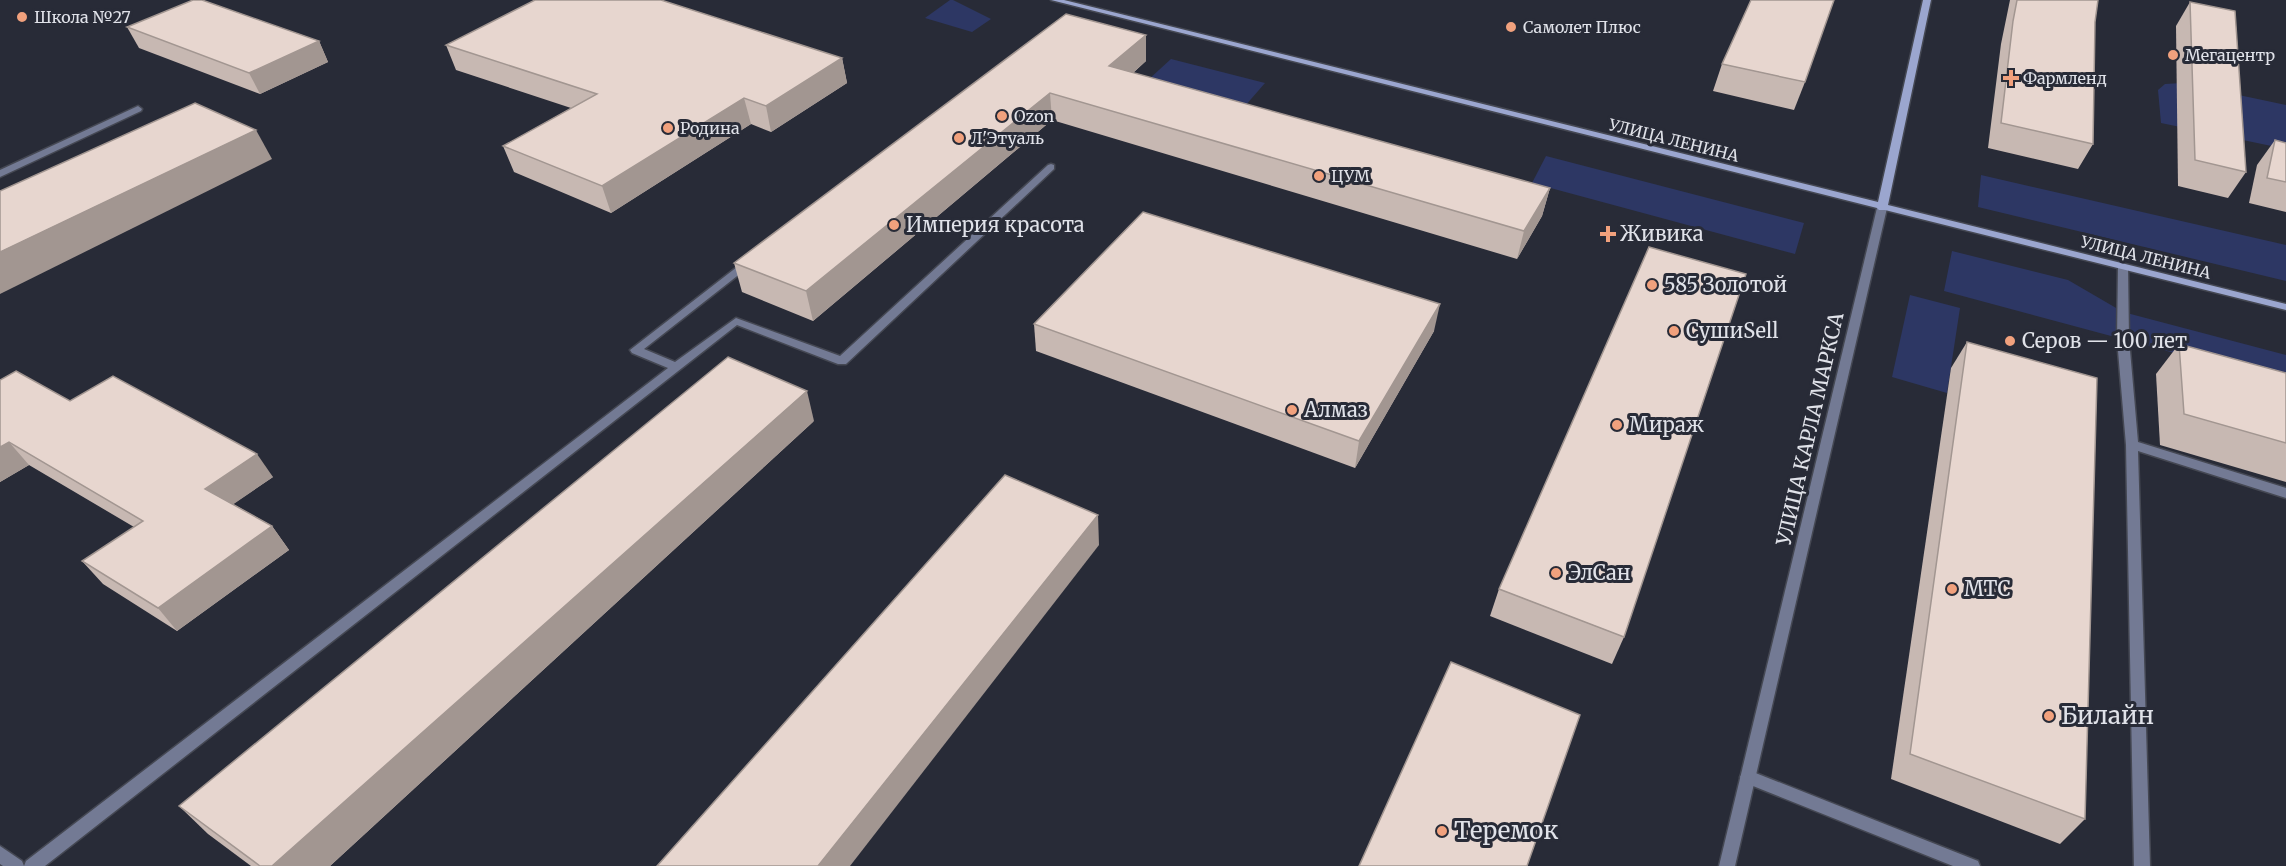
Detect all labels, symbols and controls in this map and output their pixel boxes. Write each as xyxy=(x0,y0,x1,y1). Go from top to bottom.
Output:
place label: Школа №27 xyxy=(34,7,131,27)
marker: Школа №27 xyxy=(15,10,29,24)
place label: Самолет Плюс xyxy=(1523,17,1641,37)
marker: Самолет Плюс xyxy=(1504,20,1518,34)
place label: Мегацентр xyxy=(2185,45,2275,65)
marker: Мегацентр xyxy=(2166,48,2180,62)
place label: Фармленд xyxy=(2023,68,2107,88)
marker: Фармленд xyxy=(2004,71,2018,85)
place label: Ozon xyxy=(1014,106,1054,126)
marker: Ozon xyxy=(995,109,1009,123)
street label: УЛИЦА ЛЕНИНА xyxy=(1606,114,1742,166)
place label: Родина xyxy=(680,118,740,138)
marker: Родина xyxy=(661,121,675,135)
place label: Л'Этуаль xyxy=(971,128,1044,148)
marker: Л'Этуаль xyxy=(952,131,966,145)
place label: ЦУМ xyxy=(1331,166,1370,186)
marker: ЦУМ xyxy=(1312,169,1326,183)
place label: Империя красота xyxy=(906,212,1085,237)
marker: Империя красота xyxy=(887,218,901,232)
place label: Живика xyxy=(1620,221,1704,246)
marker: Живика xyxy=(1601,227,1615,241)
street label: УЛИЦА ЛЕНИНА xyxy=(2078,231,2214,283)
place label: 585 Золотой xyxy=(1664,272,1787,297)
marker: 585 Золотой xyxy=(1645,278,1659,292)
street label: УЛИЦА КАРЛА МАРКСА xyxy=(1770,309,1849,549)
place label: СушиSell xyxy=(1686,318,1778,343)
marker: СушиSell xyxy=(1667,324,1681,338)
place label: Серов — 100 лет xyxy=(2022,328,2187,353)
marker: Серов — 100 лет xyxy=(2003,334,2017,348)
place label: Алмаз xyxy=(1303,397,1368,422)
marker: Алмаз xyxy=(1285,403,1299,417)
place label: Мираж xyxy=(1629,412,1704,437)
marker: Мираж xyxy=(1610,418,1624,432)
place label: ЭлСан xyxy=(1568,560,1631,585)
marker: ЭлСан xyxy=(1549,566,1563,580)
place label: МТС xyxy=(1964,576,2011,601)
marker: МТС xyxy=(1945,582,1959,596)
place label: Билайн xyxy=(2061,700,2154,731)
marker: Билайн xyxy=(2042,709,2056,723)
place label: Теремок xyxy=(1454,815,1558,846)
marker: Теремок xyxy=(1435,824,1449,838)

